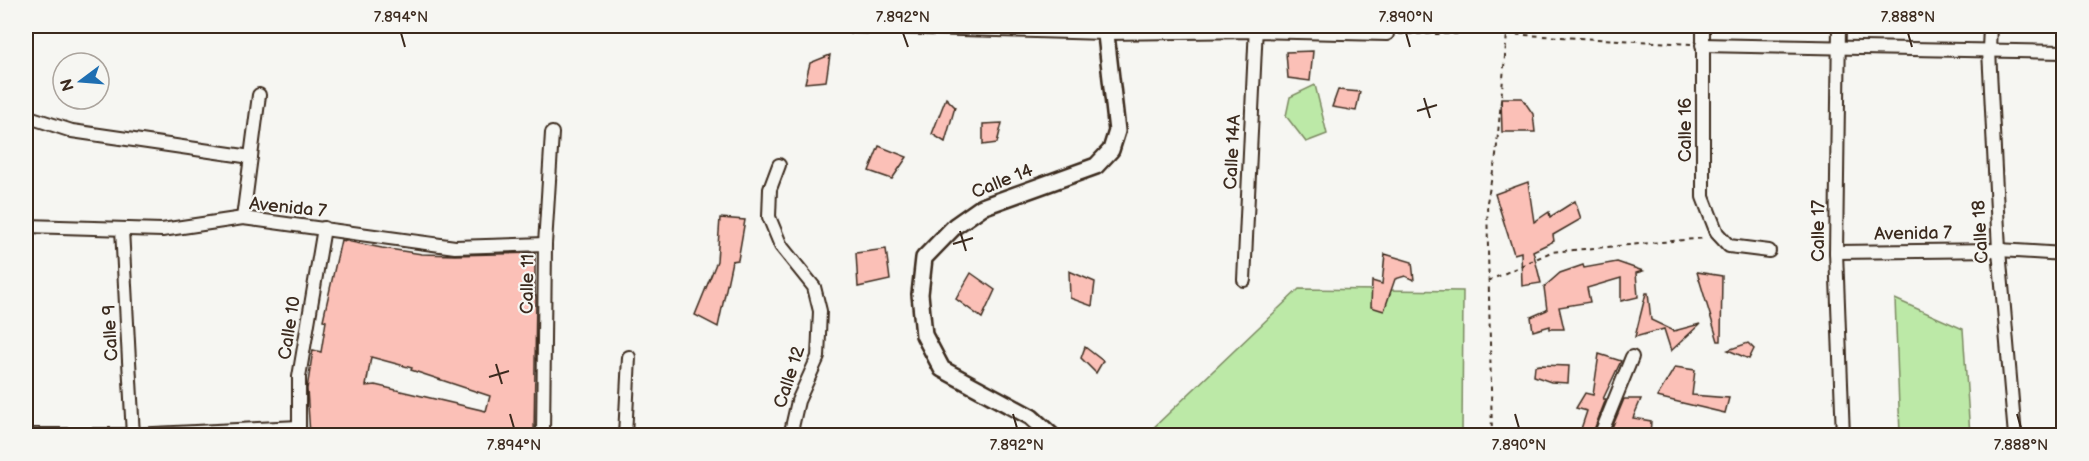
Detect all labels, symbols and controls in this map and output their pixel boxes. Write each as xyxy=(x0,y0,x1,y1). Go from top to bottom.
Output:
text: 7.894°N xyxy=(374,8,428,27)
text: 7.892°N xyxy=(876,8,930,27)
text: 7.890°N xyxy=(1379,8,1433,27)
text: 7.888°N xyxy=(1881,8,1935,27)
north arrow xyxy=(51,51,111,111)
text: N xyxy=(57,76,79,93)
street label: Calle 16 xyxy=(1675,98,1696,162)
street label: Calle 14A xyxy=(1220,114,1245,190)
street label: Calle 14 xyxy=(968,160,1036,203)
street label: Avenida 7 xyxy=(248,193,328,222)
street label: Calle 17 xyxy=(1808,200,1829,262)
street label: Calle 18 xyxy=(1968,200,1993,264)
street label: Avenida 7 xyxy=(1874,222,1952,245)
street label: Calle 11 xyxy=(516,254,539,314)
street label: Calle 10 xyxy=(274,295,305,361)
street label: Calle 9 xyxy=(99,304,122,362)
street label: Calle 12 xyxy=(770,343,809,411)
text: 7.894°N xyxy=(487,436,541,455)
text: 7.892°N xyxy=(990,436,1044,455)
text: 7.890°N xyxy=(1492,436,1546,455)
text: 7.888°N xyxy=(1994,436,2048,455)

